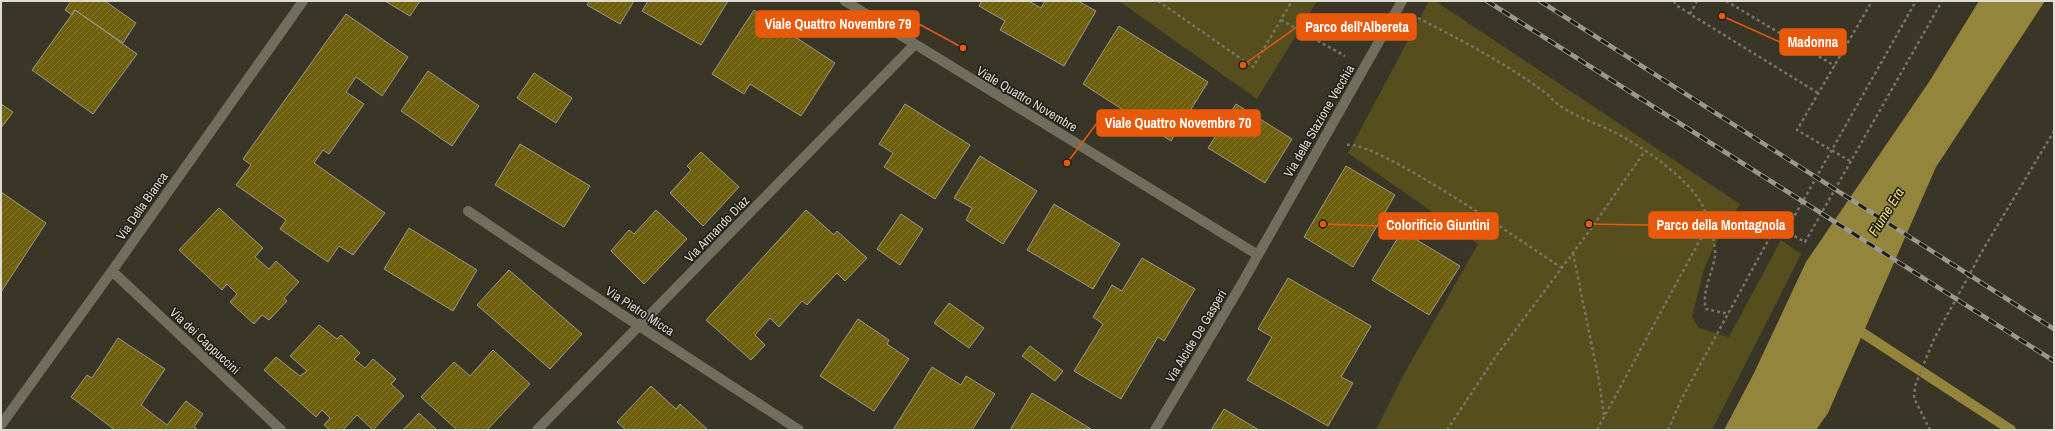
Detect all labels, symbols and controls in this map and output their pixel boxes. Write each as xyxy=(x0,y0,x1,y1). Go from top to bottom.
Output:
callout: Viale Quattro Novembre 79 xyxy=(756,11,919,37)
callout: Parco dell'Albereta xyxy=(1297,14,1416,40)
text: Viale Quattro Novembre 79 xyxy=(765,15,911,33)
text: Parco dell'Albereta xyxy=(1305,18,1409,36)
callout: Madonna xyxy=(1780,29,1846,55)
text: Madonna xyxy=(1788,33,1839,51)
street label: Viale Quattro Novembre xyxy=(973,62,1081,136)
street label: Via della Stazione Vecchia xyxy=(1280,62,1358,180)
callout: Viale Quattro Novembre 70 xyxy=(1097,110,1260,136)
text: Viale Quattro Novembre 70 xyxy=(1105,114,1251,132)
street label: Via Della Bianca xyxy=(112,169,172,243)
water label: Fiume Era xyxy=(1864,185,1908,239)
street label: Via Armando Diaz xyxy=(681,192,753,266)
callout: Parco della Montagnola xyxy=(1649,212,1793,238)
callout: Colorificio Giuntini xyxy=(1379,213,1498,239)
text: Colorificio Giuntini xyxy=(1386,216,1490,234)
text: Parco della Montagnola xyxy=(1657,216,1786,234)
street label: Via Pietro Micca xyxy=(602,282,678,340)
street label: Via Alcide De Gasperi xyxy=(1162,286,1230,386)
street label: Via dei Cappuccini xyxy=(166,304,244,378)

